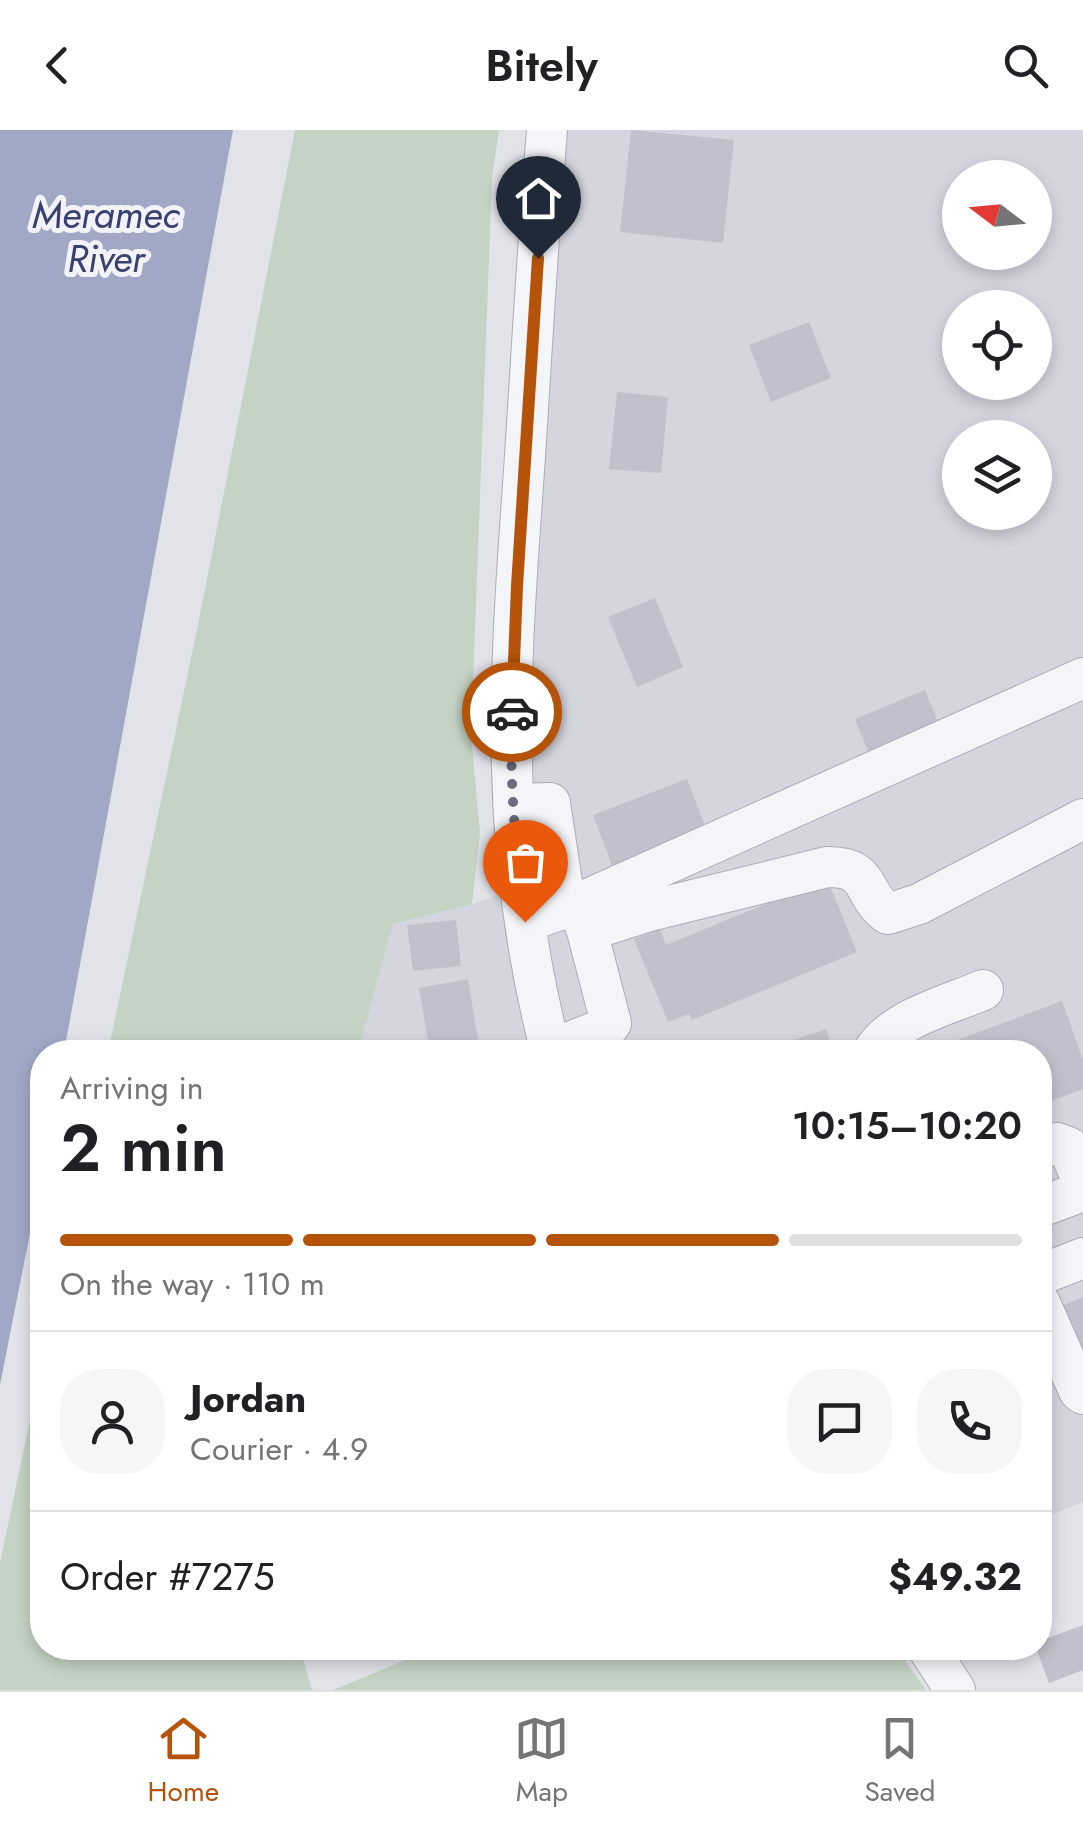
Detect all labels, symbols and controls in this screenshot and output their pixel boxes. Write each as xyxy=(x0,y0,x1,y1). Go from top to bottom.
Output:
text: Bitely xyxy=(485,33,598,98)
icon: back xyxy=(30,38,85,93)
icon: search xyxy=(998,38,1053,93)
pin xyxy=(496,156,581,259)
north arrow xyxy=(942,160,1052,270)
map controls xyxy=(942,160,1052,530)
icon: home xyxy=(511,171,566,226)
water label: Meramec River xyxy=(32,187,180,286)
button: locate xyxy=(942,290,1052,400)
button: layers xyxy=(942,420,1052,530)
courier xyxy=(462,662,562,762)
icon: car xyxy=(485,685,540,740)
pin xyxy=(483,820,568,923)
icon: bag xyxy=(498,835,553,890)
text: Arriving in xyxy=(60,1065,204,1111)
text: 10:15–10:20 xyxy=(792,1098,1022,1153)
text: 2 min xyxy=(60,1101,227,1195)
text: On the way · 110 m xyxy=(60,1261,325,1307)
button: person xyxy=(60,1369,165,1474)
button: chat xyxy=(787,1369,892,1474)
button: phone xyxy=(917,1369,1022,1474)
text: Jordan xyxy=(190,1371,306,1426)
text: Courier · 4.9 xyxy=(190,1426,368,1472)
text: Order #7275 xyxy=(60,1549,275,1604)
text: $49.32 xyxy=(888,1549,1022,1604)
tab: Home xyxy=(148,1711,219,1812)
tab: Map xyxy=(514,1711,569,1812)
tab: Saved xyxy=(864,1711,935,1812)

